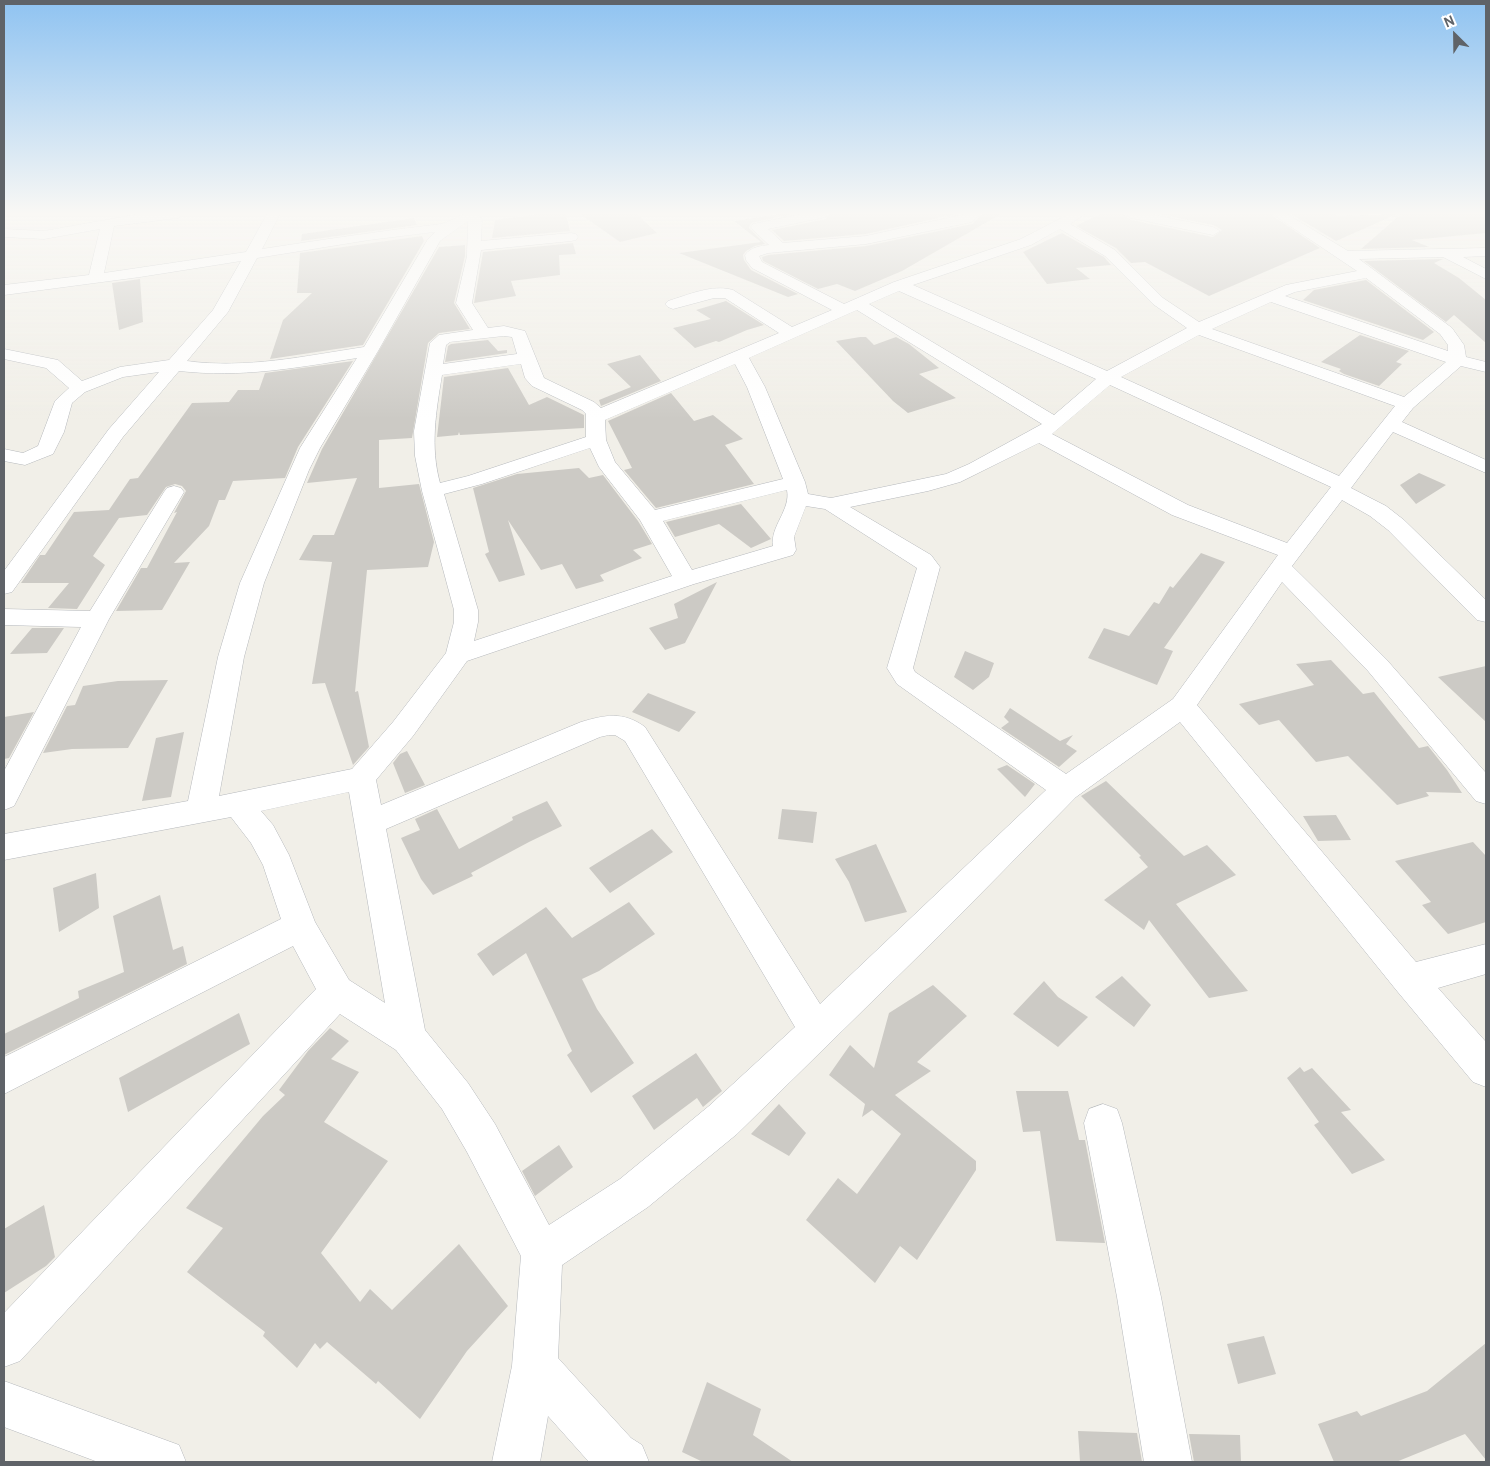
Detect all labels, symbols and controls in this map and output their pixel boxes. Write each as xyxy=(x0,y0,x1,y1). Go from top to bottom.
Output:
north arrow xyxy=(1430,10,1480,60)
text: N xyxy=(1441,11,1457,31)

